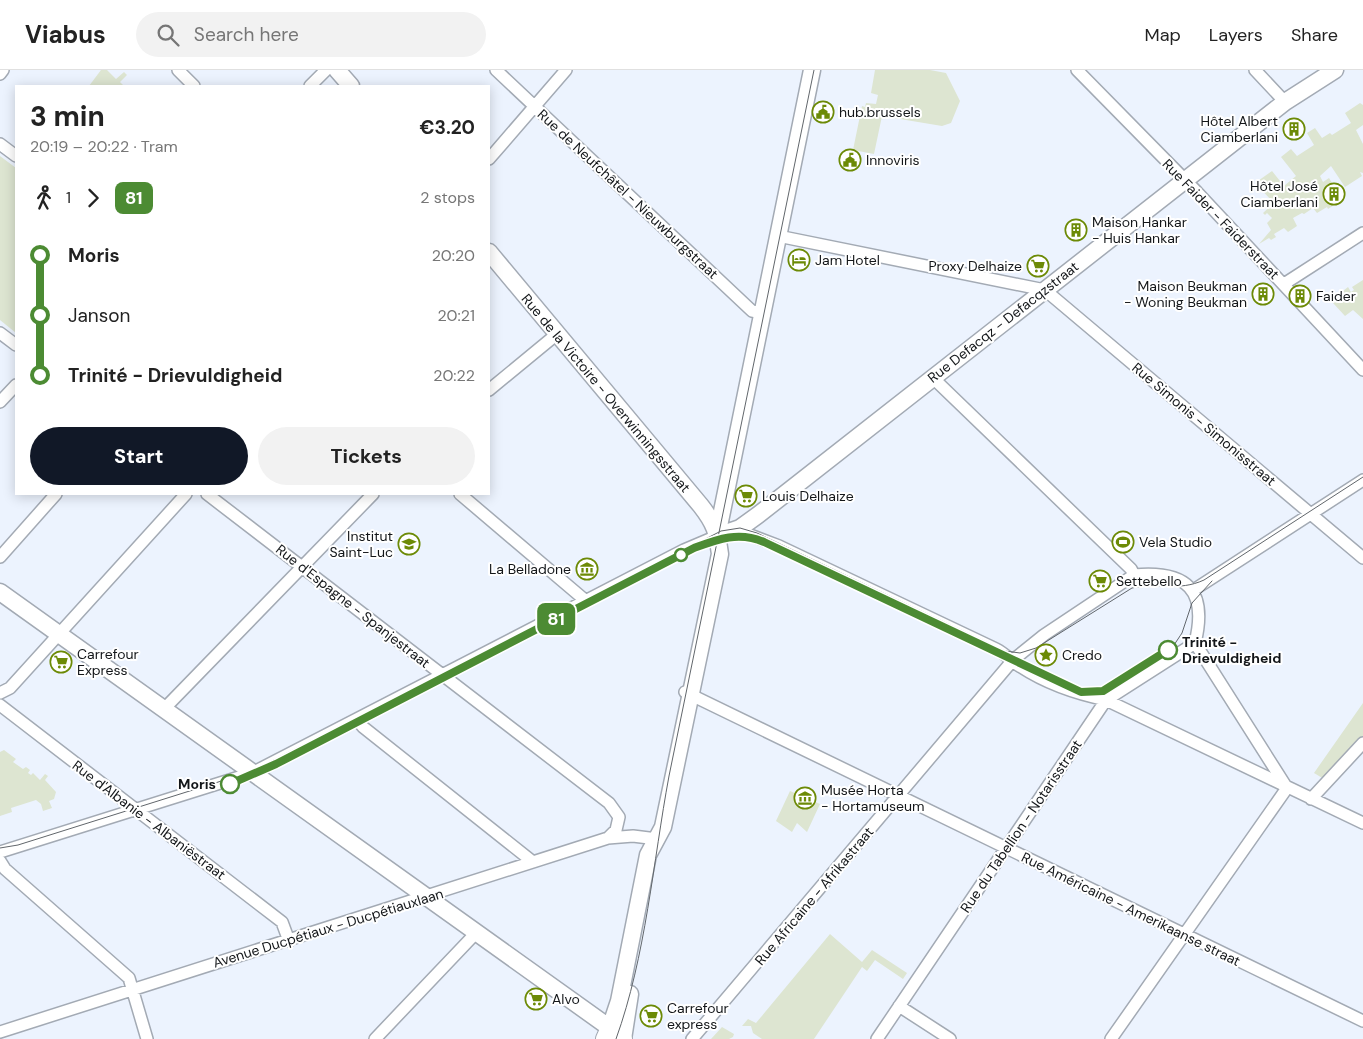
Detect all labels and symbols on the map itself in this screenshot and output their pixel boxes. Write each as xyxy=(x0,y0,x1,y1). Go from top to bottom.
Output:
public building icon: hub.brussels xyxy=(811,100,835,124)
place label: hub.brussels xyxy=(839,103,921,121)
street label: Rue de Neufchâtel - Nieuwburgstraat xyxy=(534,105,722,283)
place label: Hôtel Albert Ciamberlani xyxy=(1200,112,1278,146)
building icon: Hôtel Albert Ciamberlani xyxy=(1282,117,1306,141)
public building icon: Innoviris xyxy=(838,148,862,172)
place label: Innoviris xyxy=(866,151,920,169)
street label: Rue Faider - Faiderstraat xyxy=(1159,155,1283,283)
place label: Hôtel José Ciamberlani xyxy=(1240,177,1318,211)
building icon: Hôtel José Ciamberlani xyxy=(1322,182,1346,206)
place label: Maison Hankar - Huis Hankar xyxy=(1092,213,1187,247)
building icon: Maison Hankar - Huis Hankar xyxy=(1064,218,1088,242)
hotel icon: Jam Hotel xyxy=(787,248,811,272)
place label: Jam Hotel xyxy=(815,251,880,269)
supermarket icon: Proxy Delhaize xyxy=(1026,254,1050,278)
street label: Rue Defacqz - Defacqzstraat xyxy=(924,257,1082,387)
place label: Proxy Delhaize xyxy=(928,257,1022,275)
place label: Maison Beukman - Woning Beukman xyxy=(1124,277,1247,311)
building icon: Maison Beukman - Woning Beukman xyxy=(1251,282,1275,306)
building icon: Faider xyxy=(1288,284,1312,308)
place label: Faider xyxy=(1316,287,1356,305)
street label: Rue de la Victoire - Overwinningsstraat xyxy=(518,290,694,496)
street label: Rue Simonis - Simonisstraat xyxy=(1128,359,1280,489)
supermarket icon: Louis Delhaize xyxy=(734,484,758,508)
place label: Louis Delhaize xyxy=(762,487,854,505)
place label: Institut Saint-Luc xyxy=(329,527,393,561)
sports icon: Vela Studio xyxy=(1111,530,1135,554)
school or university icon: Institut Saint-Luc xyxy=(397,532,421,556)
place label: Vela Studio xyxy=(1139,533,1212,551)
street label: Rue d'Espagne - Spanjestraat xyxy=(272,540,434,672)
unlabelled marker xyxy=(674,548,688,562)
museum icon: La Belladone xyxy=(575,557,599,581)
place label: La Belladone xyxy=(489,560,571,578)
supermarket icon: Settebello xyxy=(1088,569,1112,593)
place label: Settebello xyxy=(1116,572,1182,590)
line badge: 81 xyxy=(534,603,578,635)
place label: Trinité - Drievuldigheid xyxy=(1182,633,1281,667)
marker: Trinité - Drievuldigheid xyxy=(1158,640,1178,660)
place icon: Credo xyxy=(1034,643,1058,667)
place label: Carrefour Express xyxy=(77,645,139,679)
place label: Credo xyxy=(1062,646,1102,664)
supermarket icon: Carrefour Express xyxy=(49,650,73,674)
street label: Rue du Tabellion - Notarisstraat xyxy=(956,736,1086,916)
street label: Rue d'Albanie - Albaniëstraat xyxy=(69,756,229,884)
marker: Moris xyxy=(220,774,240,794)
place label: Moris xyxy=(178,775,216,793)
place label: Musée Horta - Hortamuseum xyxy=(821,781,924,815)
museum icon: Musée Horta - Hortamuseum xyxy=(793,786,817,810)
street label: Rue Africaine - Afrikastraat xyxy=(751,823,877,969)
street label: Rue Américaine - Amerikaanse straat xyxy=(1019,848,1243,970)
street label: Avenue Ducpétiaux - Ducpétiauxlaan xyxy=(211,884,445,972)
supermarket icon: Alvo xyxy=(524,987,548,1011)
place label: Alvo xyxy=(552,990,580,1008)
place label: Carrefour express xyxy=(667,999,729,1033)
supermarket icon: Carrefour express xyxy=(639,1004,663,1028)

